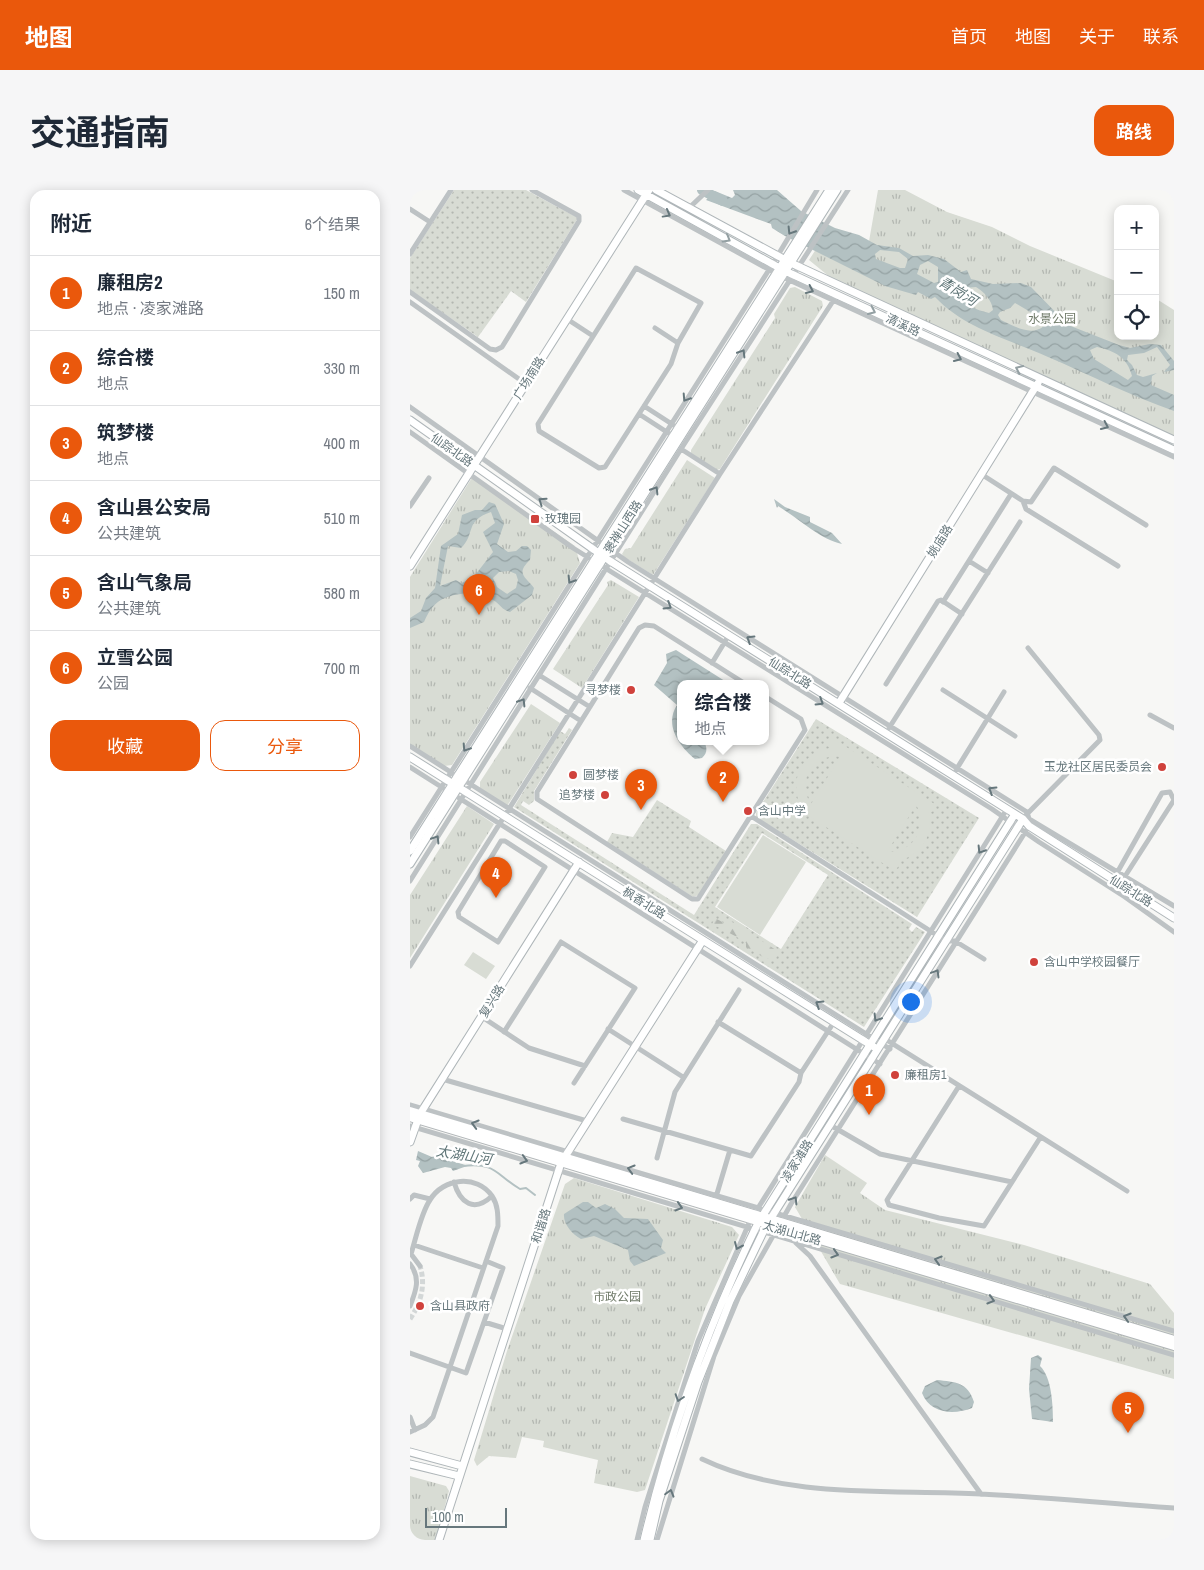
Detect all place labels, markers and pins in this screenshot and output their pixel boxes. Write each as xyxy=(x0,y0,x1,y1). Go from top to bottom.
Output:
place label: 玫瑰园 xyxy=(545,511,581,527)
marker: 玫瑰园 xyxy=(529,513,541,525)
pin: 6 xyxy=(463,574,495,615)
place label: 寻梦楼 xyxy=(585,682,621,698)
marker: 寻梦楼 xyxy=(625,684,637,696)
place label: 玉龙社区居民委员会 xyxy=(1044,759,1152,775)
pin: 2 xyxy=(707,761,739,802)
marker: 玉龙社区居民委员会 xyxy=(1156,761,1168,773)
place label: 圆梦楼 xyxy=(583,767,619,783)
marker: 圆梦楼 xyxy=(567,769,579,781)
pin: 3 xyxy=(625,769,657,810)
place label: 追梦楼 xyxy=(559,787,595,803)
marker: 追梦楼 xyxy=(599,789,611,801)
place label: 含山中学 xyxy=(758,803,806,819)
marker: 含山中学 xyxy=(742,805,754,817)
pin: 4 xyxy=(480,857,512,898)
place label: 含山中学校园餐厅 xyxy=(1044,954,1140,970)
marker: 含山中学校园餐厅 xyxy=(1028,956,1040,968)
place label: 廉租房1 xyxy=(905,1067,947,1083)
marker: 廉租房1 xyxy=(889,1069,901,1081)
pin: 1 xyxy=(853,1074,885,1115)
place label: 含山县政府 xyxy=(430,1298,490,1314)
marker: 含山县政府 xyxy=(414,1300,426,1312)
pin: 5 xyxy=(1112,1392,1144,1433)

